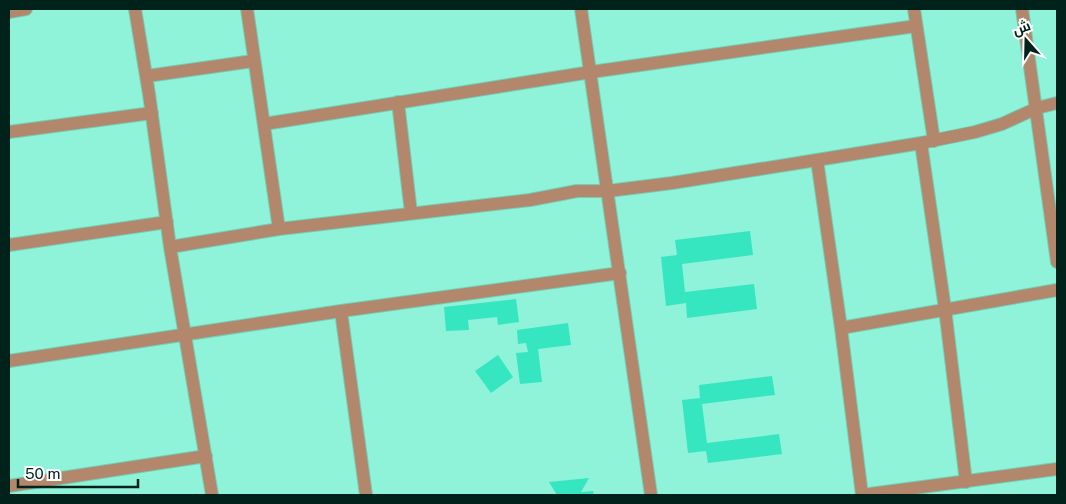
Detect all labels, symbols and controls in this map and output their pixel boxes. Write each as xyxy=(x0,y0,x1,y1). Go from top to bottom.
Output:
north arrow xyxy=(1001,15,1051,65)
text: ش xyxy=(1010,17,1033,39)
scale bar xyxy=(18,456,138,488)
text: 50 m xyxy=(25,465,60,482)

